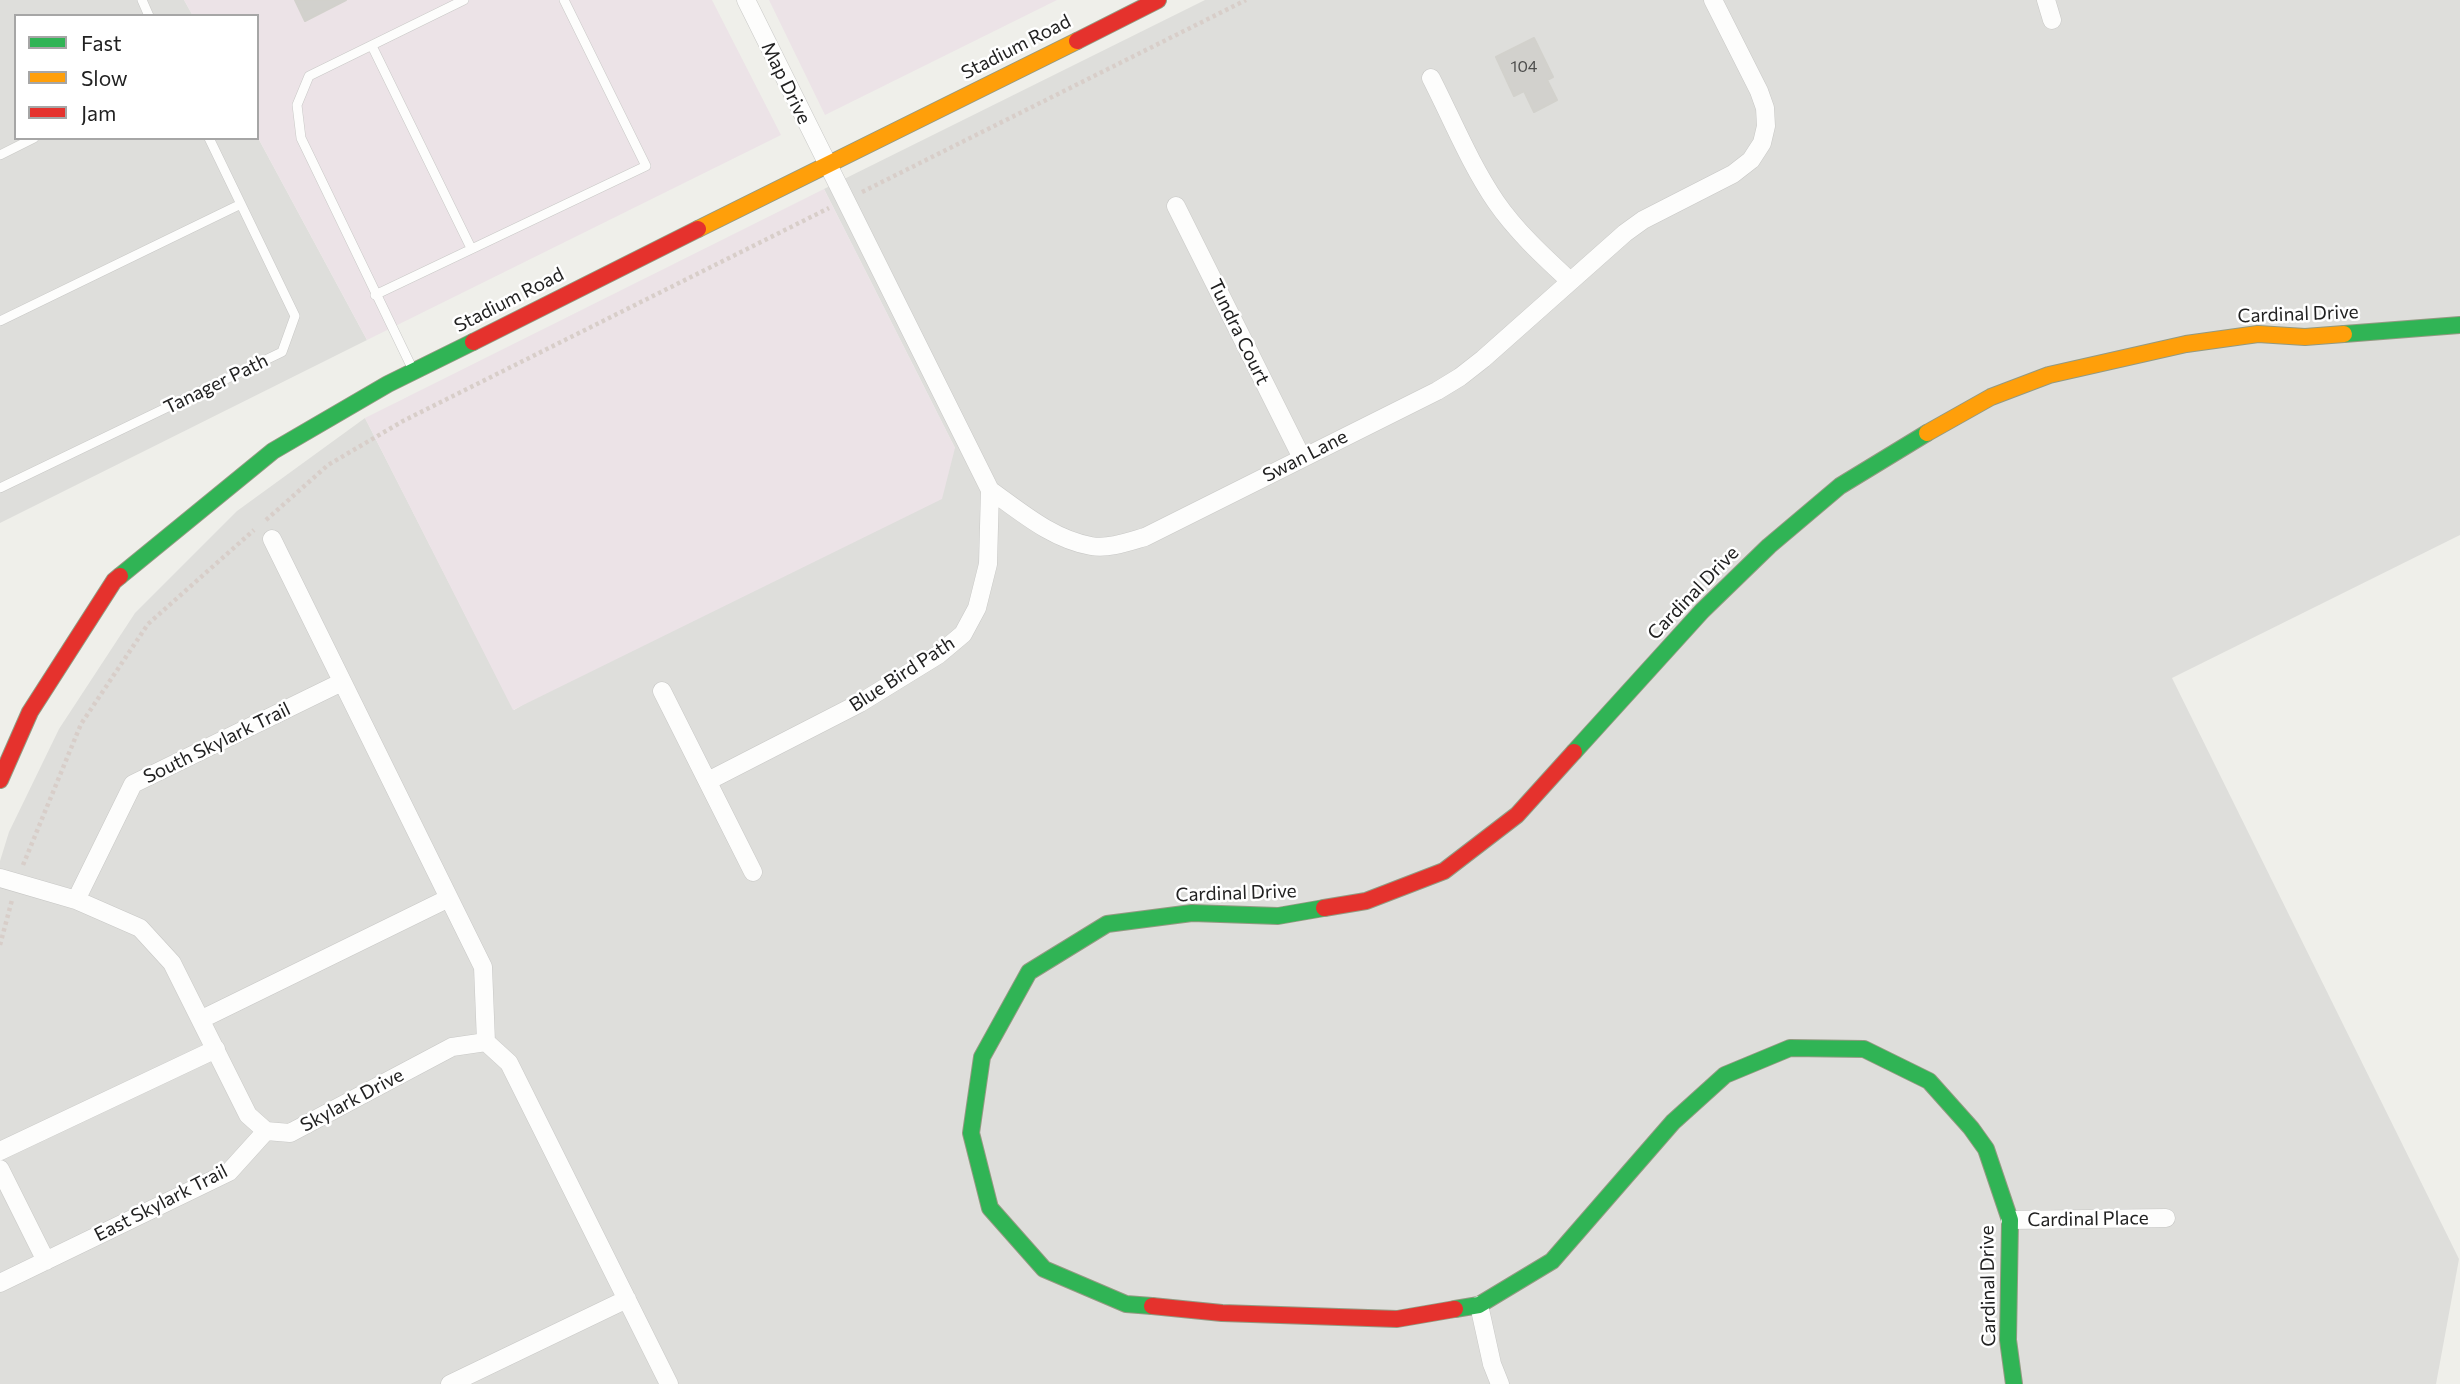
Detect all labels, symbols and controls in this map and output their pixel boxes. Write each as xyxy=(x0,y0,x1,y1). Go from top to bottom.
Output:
street label: Stadium Road xyxy=(957,10,1075,84)
legend xyxy=(14,14,259,140)
text: Fast xyxy=(81,30,122,55)
street label: Map Drive xyxy=(756,38,816,128)
house number: 104 xyxy=(1511,57,1537,77)
text: Slow xyxy=(81,65,128,90)
text: Jam xyxy=(81,100,116,125)
street label: Stadium Road xyxy=(450,263,568,337)
street label: Tundra Court xyxy=(1204,276,1274,388)
street label: Cardinal Drive xyxy=(2237,300,2359,328)
street label: Tanager Path xyxy=(160,349,272,419)
street label: Swan Lane xyxy=(1259,425,1351,487)
street label: Cardinal Drive xyxy=(1643,541,1743,645)
street label: Blue Bird Path xyxy=(845,632,959,716)
street label: South Skylark Trail xyxy=(140,698,294,788)
street label: Cardinal Drive xyxy=(1175,879,1297,907)
street label: Skylark Drive xyxy=(297,1063,407,1137)
street label: East Skylark Trail xyxy=(91,1160,231,1246)
street label: Cardinal Place xyxy=(2027,1207,2149,1231)
street label: Cardinal Drive xyxy=(1976,1225,2000,1347)

